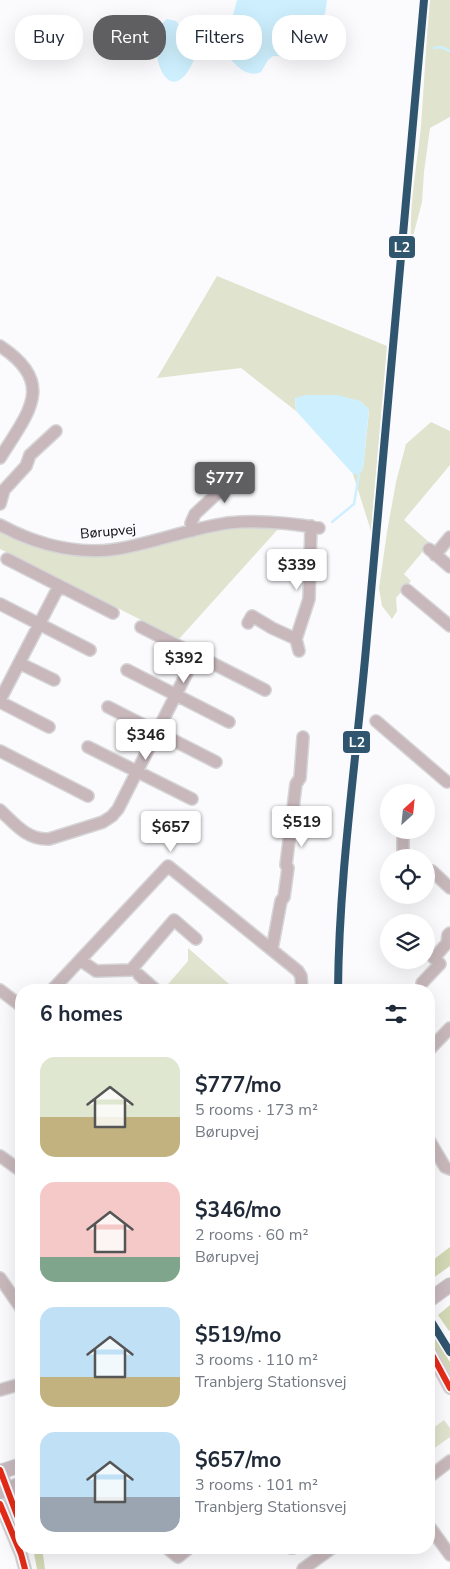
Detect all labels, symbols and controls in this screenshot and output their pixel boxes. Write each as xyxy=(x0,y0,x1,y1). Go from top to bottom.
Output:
chip: Buy xyxy=(15,15,83,60)
chip: Rent xyxy=(93,15,166,60)
chip: Filters xyxy=(176,15,262,60)
chip: New xyxy=(272,15,346,60)
line badge: L2 xyxy=(388,235,416,259)
text: L2 xyxy=(394,238,410,257)
pin: $777 xyxy=(195,462,255,504)
text: $777 xyxy=(206,467,244,489)
street label: Børupvej xyxy=(79,520,137,543)
pin: $339 xyxy=(267,548,327,591)
text: $339 xyxy=(278,554,316,576)
pin: $392 xyxy=(154,642,214,684)
text: $392 xyxy=(165,647,203,669)
pin: $346 xyxy=(116,718,176,761)
text: $346 xyxy=(127,724,165,746)
line badge: L2 xyxy=(342,730,371,754)
text: L2 xyxy=(349,733,365,752)
north arrow xyxy=(380,784,435,839)
map controls xyxy=(380,784,435,969)
pin: $519 xyxy=(272,806,332,848)
pin: $657 xyxy=(141,810,201,853)
text: $519 xyxy=(283,811,321,833)
text: $657 xyxy=(152,816,190,838)
button: locate xyxy=(380,849,435,904)
button: layers xyxy=(380,914,435,969)
text: 6 homes xyxy=(40,1000,123,1028)
icon: filters xyxy=(382,1000,410,1028)
text: $777/mo xyxy=(195,1071,281,1099)
icon: home xyxy=(80,1077,140,1137)
text: 5 rooms · 173 m² xyxy=(195,1099,318,1121)
text: Børupvej xyxy=(195,1121,259,1143)
text: $346/mo xyxy=(195,1196,281,1224)
icon: home xyxy=(80,1202,140,1262)
text: 2 rooms · 60 m² xyxy=(195,1224,308,1246)
text: Børupvej xyxy=(195,1246,259,1268)
text: $519/mo xyxy=(195,1321,281,1349)
icon: home xyxy=(80,1327,140,1387)
text: 3 rooms · 110 m² xyxy=(195,1349,318,1371)
text: Tranbjerg Stationsvej xyxy=(195,1371,347,1393)
text: $657/mo xyxy=(195,1446,281,1474)
icon: home xyxy=(80,1452,140,1512)
text: 3 rooms · 101 m² xyxy=(195,1474,318,1496)
text: Tranbjerg Stationsvej xyxy=(195,1496,347,1518)

